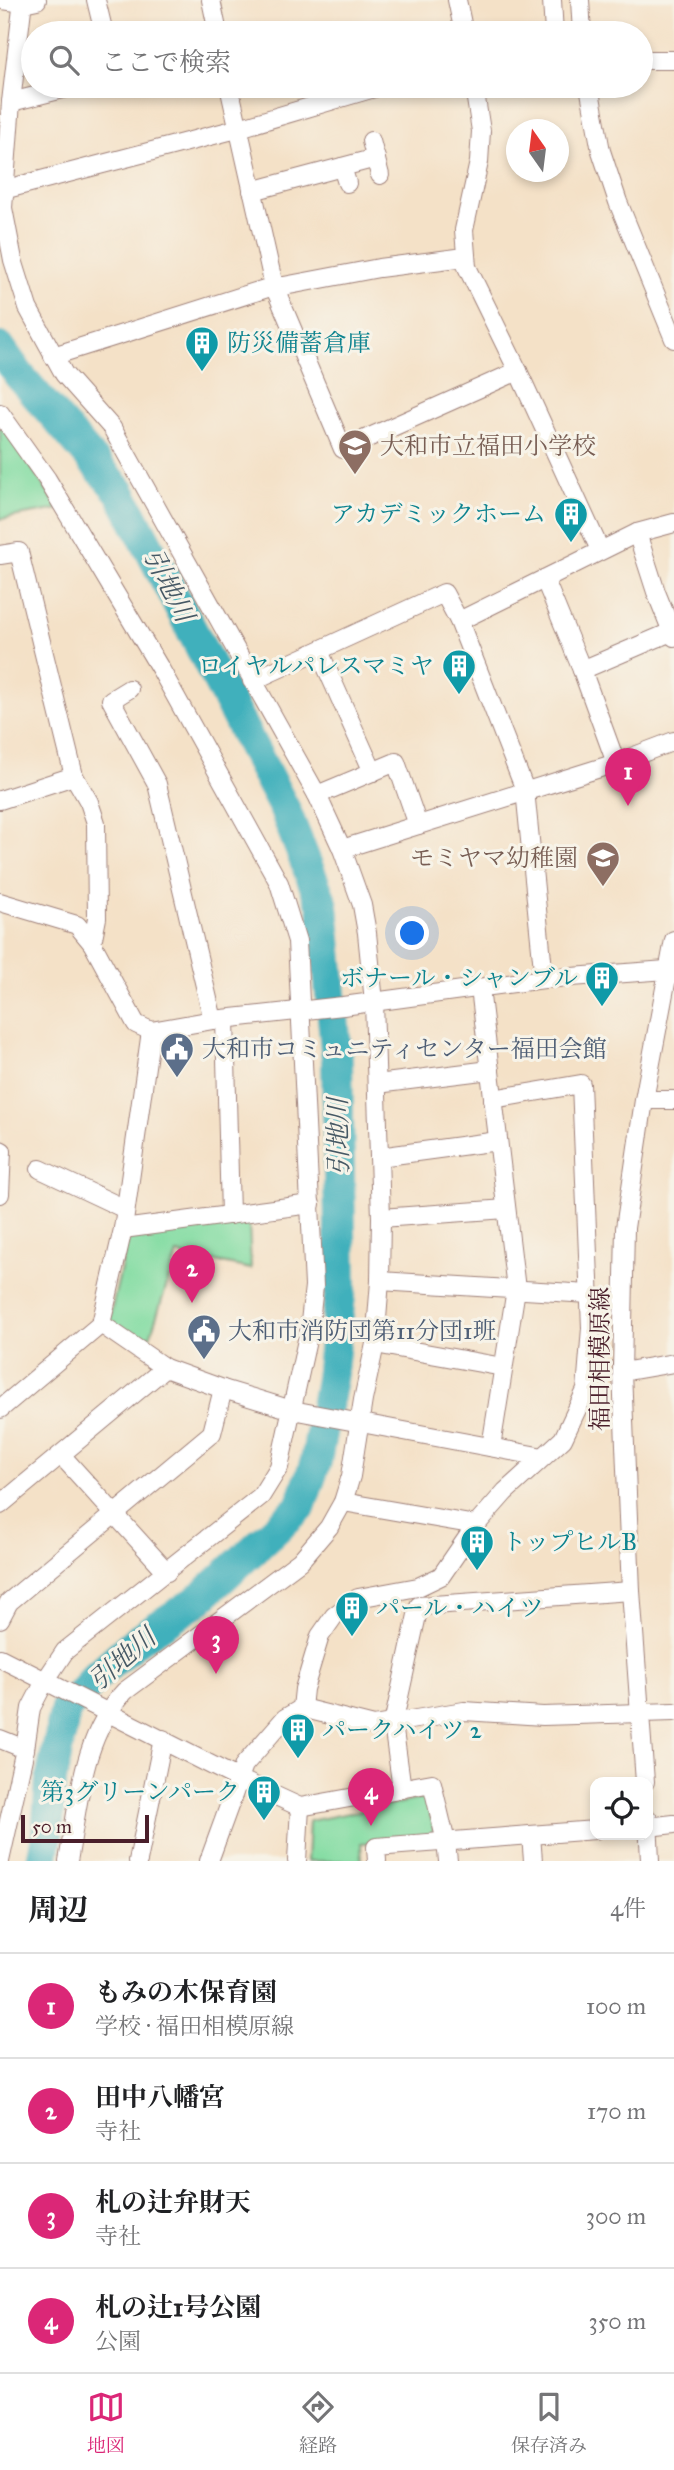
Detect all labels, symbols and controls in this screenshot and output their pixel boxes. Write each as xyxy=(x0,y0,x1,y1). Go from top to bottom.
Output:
search box xyxy=(21,21,653,98)
icon: search xyxy=(45,41,83,79)
text: ここで検索 xyxy=(101,46,231,78)
north arrow xyxy=(506,119,569,182)
building icon: 防災備蓄倉庫 xyxy=(183,324,221,373)
place label: 防災備蓄倉庫 xyxy=(227,328,371,358)
school or university icon: 大和市立福田小学校 xyxy=(336,427,374,476)
place label: 大和市立福田小学校 xyxy=(380,431,596,461)
building icon: アカデミックホーム xyxy=(552,495,590,544)
place label: アカデミックホーム xyxy=(331,499,546,529)
water label: 引地川 xyxy=(137,543,202,630)
building icon: ロイヤルパレスマミヤ xyxy=(440,647,478,696)
place label: ロイヤルパレスマミヤ xyxy=(198,651,434,681)
pin: 1 xyxy=(605,748,651,806)
school or university icon: モミヤマ幼稚園 xyxy=(584,839,622,888)
place label: モミヤマ幼稚園 xyxy=(410,843,578,873)
your location xyxy=(395,916,429,950)
building icon: ボナール・シャンブル xyxy=(583,959,621,1008)
place label: ボナール・シャンブル xyxy=(340,963,578,993)
public building icon: 大和市コミュニティセンター福田会館 xyxy=(158,1030,196,1079)
place label: 大和市コミュニティセンター福田会館 xyxy=(202,1034,607,1064)
water label: 引地川 xyxy=(321,1095,355,1176)
pin: 2 xyxy=(169,1245,215,1303)
street label: 福田相模原線 xyxy=(585,1287,615,1431)
public building icon: 大和市消防団第11分団1班 xyxy=(185,1312,223,1361)
place label: 大和市消防団第11分団1班 xyxy=(228,1316,496,1346)
building icon: トップヒルB xyxy=(458,1523,496,1572)
place label: トップヒルB xyxy=(502,1527,637,1557)
building icon: パール・ハイツ xyxy=(333,1589,371,1638)
place label: パール・ハイツ xyxy=(376,1593,544,1623)
pin: 3 xyxy=(193,1616,239,1674)
water label: 引地川 xyxy=(82,1619,164,1697)
building icon: パークハイツ 2 xyxy=(279,1711,317,1760)
place label: パークハイツ 2 xyxy=(322,1715,482,1745)
pin: 4 xyxy=(348,1768,394,1826)
building icon: 第3グリーンパーク xyxy=(245,1773,283,1822)
place label: 第3グリーンパーク xyxy=(41,1777,240,1807)
map controls xyxy=(590,1777,653,1840)
button: locate xyxy=(590,1777,653,1840)
scale bar xyxy=(21,1812,149,1844)
text: 50 m xyxy=(32,1815,72,1838)
text: 周辺 xyxy=(28,1892,88,1928)
text: 4件 xyxy=(610,1894,646,1922)
text: もみの木保育園 xyxy=(95,1976,277,2008)
text: 1 xyxy=(46,1992,56,2020)
text: 100 m xyxy=(586,1992,646,2020)
text: 学校 · 福田相模原線 xyxy=(95,2012,294,2040)
text: 田中八幡宮 xyxy=(95,2081,225,2113)
text: 2 xyxy=(45,2097,57,2125)
text: 170 m xyxy=(587,2097,646,2125)
text: 寺社 xyxy=(95,2117,141,2145)
text: 札の辻弁財天 xyxy=(95,2186,251,2218)
text: 3 xyxy=(46,2202,56,2230)
text: 300 m xyxy=(586,2202,646,2230)
text: 寺社 xyxy=(95,2222,141,2250)
text: 札の辻1号公園 xyxy=(95,2291,261,2323)
text: 4 xyxy=(45,2307,57,2335)
text: 350 m xyxy=(588,2307,646,2335)
text: 公園 xyxy=(95,2327,141,2355)
tab: 地図 xyxy=(87,2388,125,2457)
tab: 経路 xyxy=(299,2388,337,2457)
tab: 保存済み xyxy=(511,2388,587,2457)

